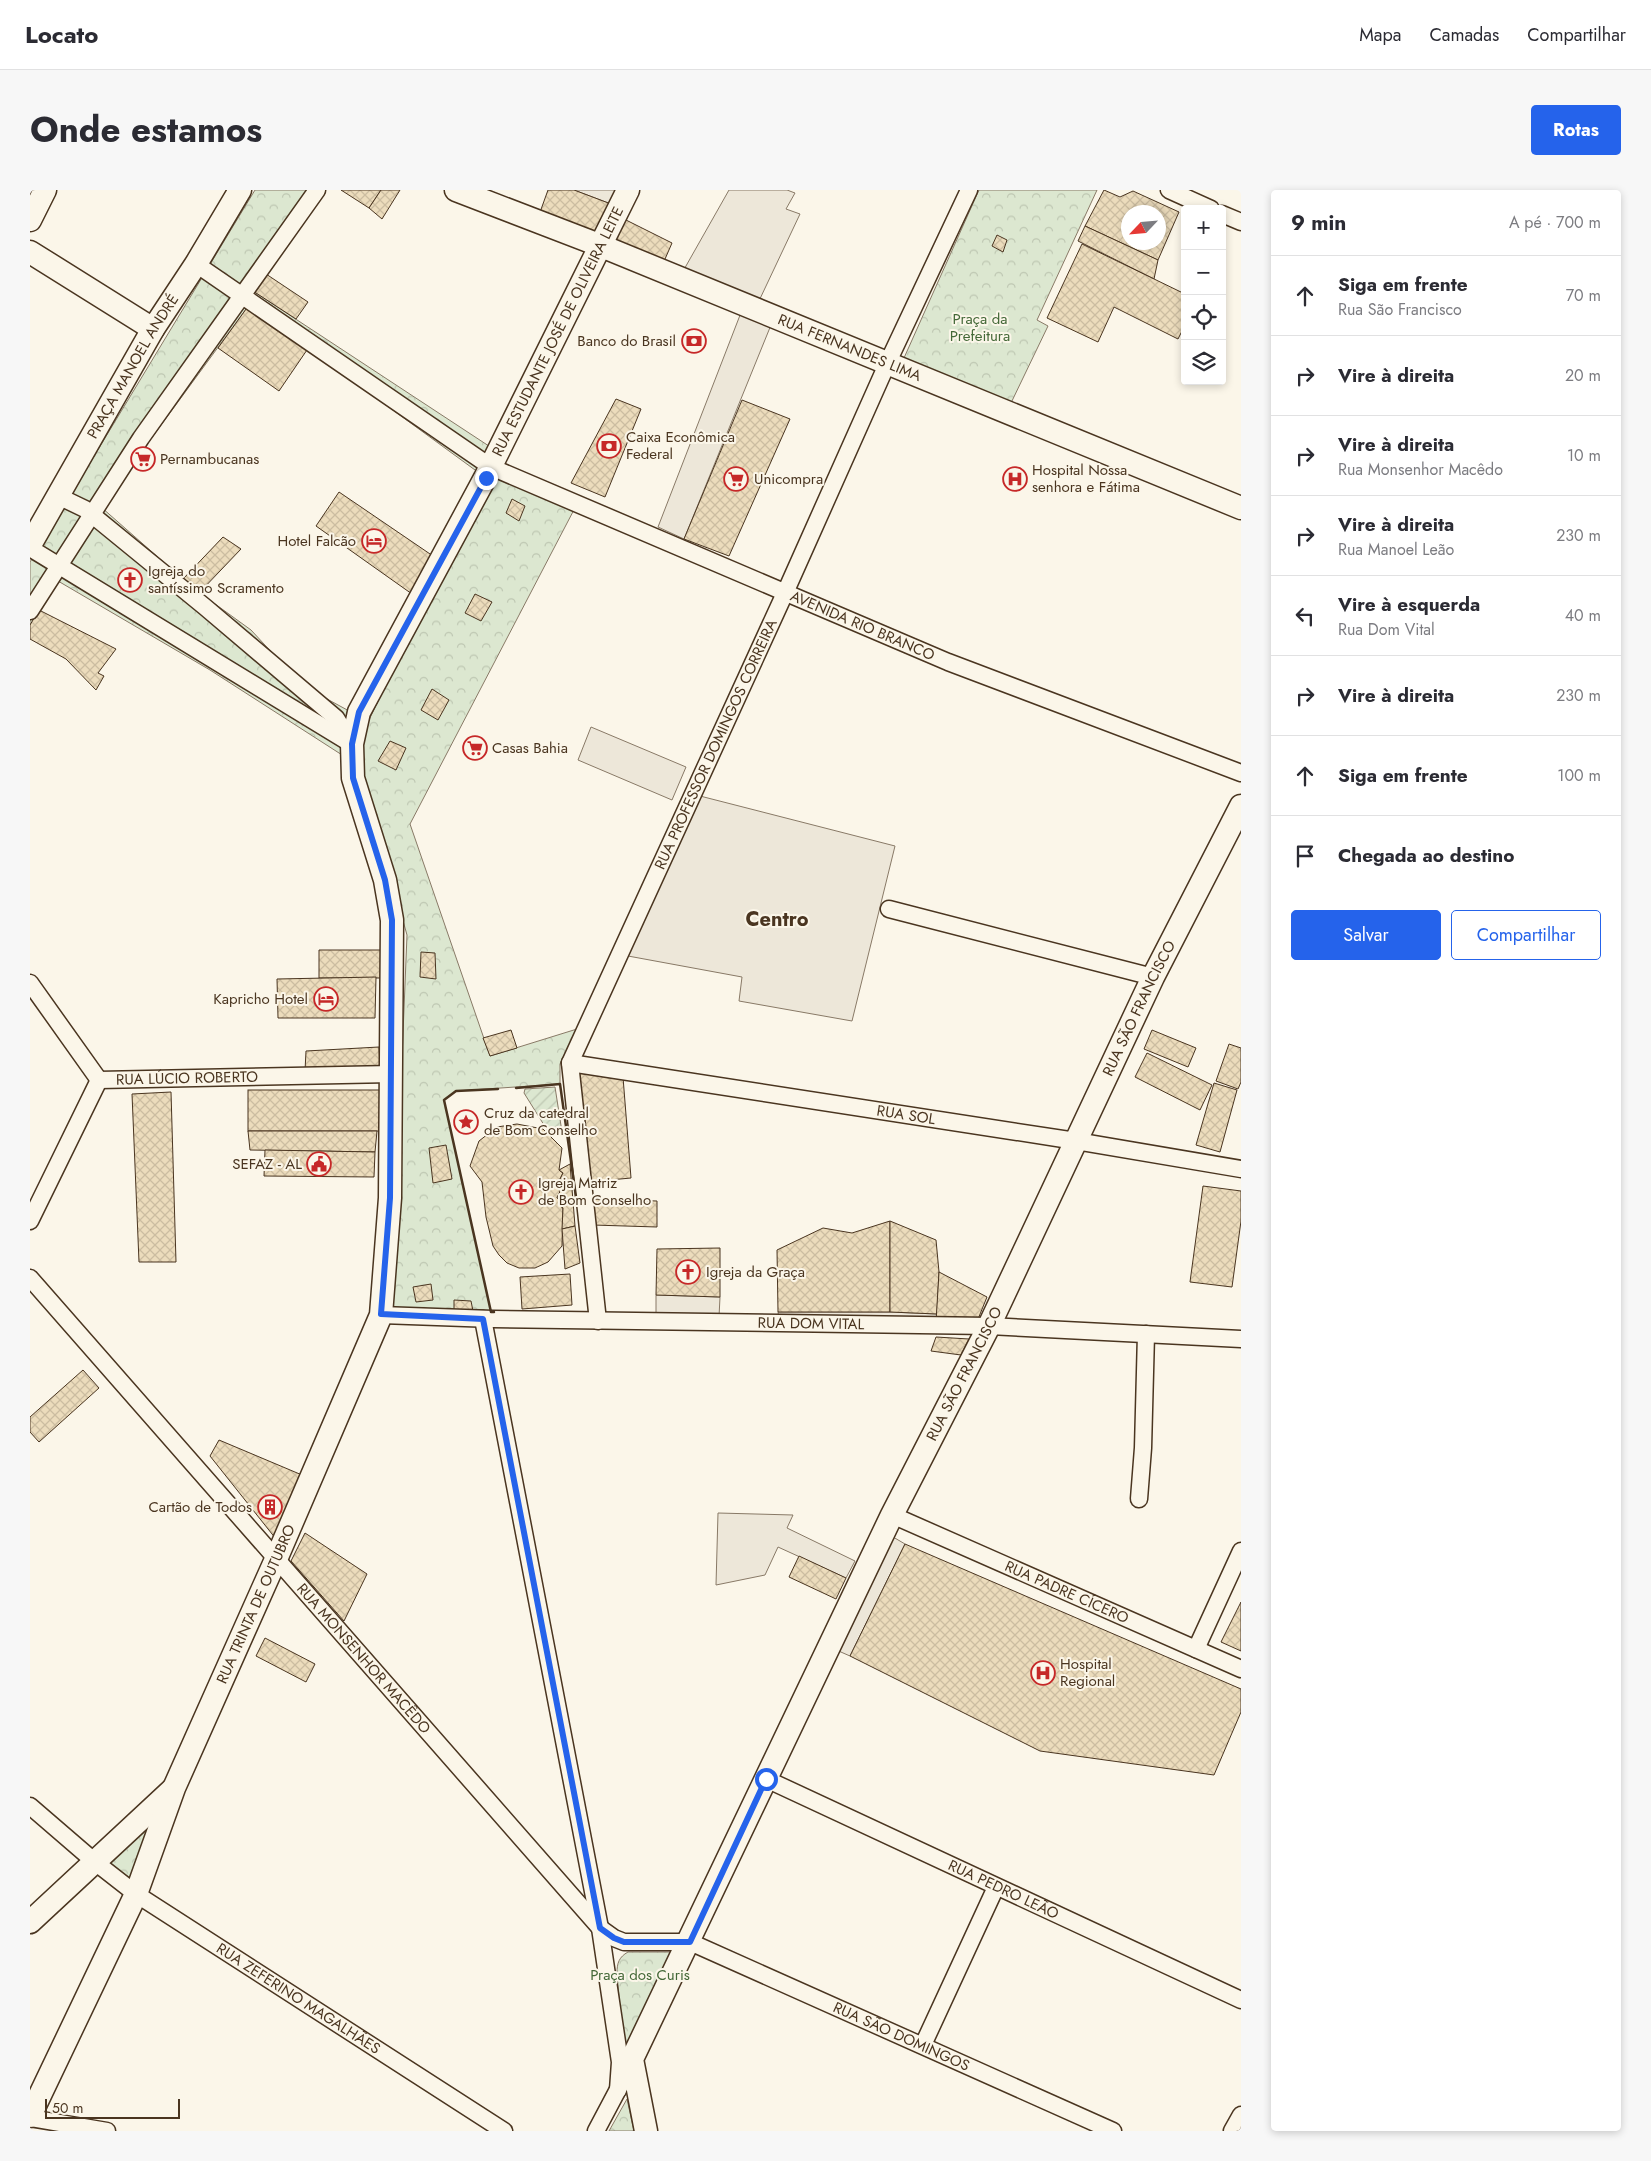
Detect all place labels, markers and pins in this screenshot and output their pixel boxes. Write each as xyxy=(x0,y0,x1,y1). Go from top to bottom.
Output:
bank icon: Banco do Brasil xyxy=(681,328,707,354)
place label: Banco do Brasil xyxy=(577,330,676,352)
place label: Caixa Econômica Federal xyxy=(626,426,735,465)
bank icon: Caixa Econômica Federal xyxy=(596,433,622,459)
supermarket icon: Pernambucanas xyxy=(130,446,156,472)
place label: Pernambucanas xyxy=(160,448,259,470)
place label: Hospital Nossa senhora e Fátima xyxy=(1032,459,1140,498)
supermarket icon: Unicompra xyxy=(723,466,749,492)
hospital icon: Hospital Nossa senhora e Fátima xyxy=(1002,466,1028,492)
place label: Unicompra xyxy=(754,468,823,490)
hotel icon: Hotel Falcão xyxy=(361,528,387,554)
place label: Hotel Falcão xyxy=(277,530,356,552)
place label: Igreja do santíssimo Scramento xyxy=(148,560,284,599)
church icon: Igreja do santíssimo Scramento xyxy=(117,567,143,593)
supermarket icon: Casas Bahia xyxy=(462,735,488,761)
place label: Casas Bahia xyxy=(492,737,568,759)
hotel icon: Kapricho Hotel xyxy=(313,986,339,1012)
place label: Kapricho Hotel xyxy=(213,988,308,1010)
place label: Cruz da catedral de Bom Conselho xyxy=(484,1102,597,1141)
place icon: Cruz da catedral de Bom Conselho xyxy=(453,1109,479,1135)
public building icon: SEFAZ - AL xyxy=(306,1151,332,1177)
place label: SEFAZ - AL xyxy=(232,1153,302,1175)
place label: Igreja Matriz de Bom Conselho xyxy=(538,1172,651,1211)
church icon: Igreja Matriz de Bom Conselho xyxy=(508,1179,534,1205)
church icon: Igreja da Graça xyxy=(675,1259,701,1285)
place label: Igreja da Graça xyxy=(706,1261,805,1283)
building icon: Cartão de Todos xyxy=(257,1494,283,1520)
place label: Cartão de Todos xyxy=(149,1496,252,1518)
place label: Hospital Regional xyxy=(1060,1653,1115,1692)
hospital icon: Hospital Regional xyxy=(1030,1660,1056,1686)

